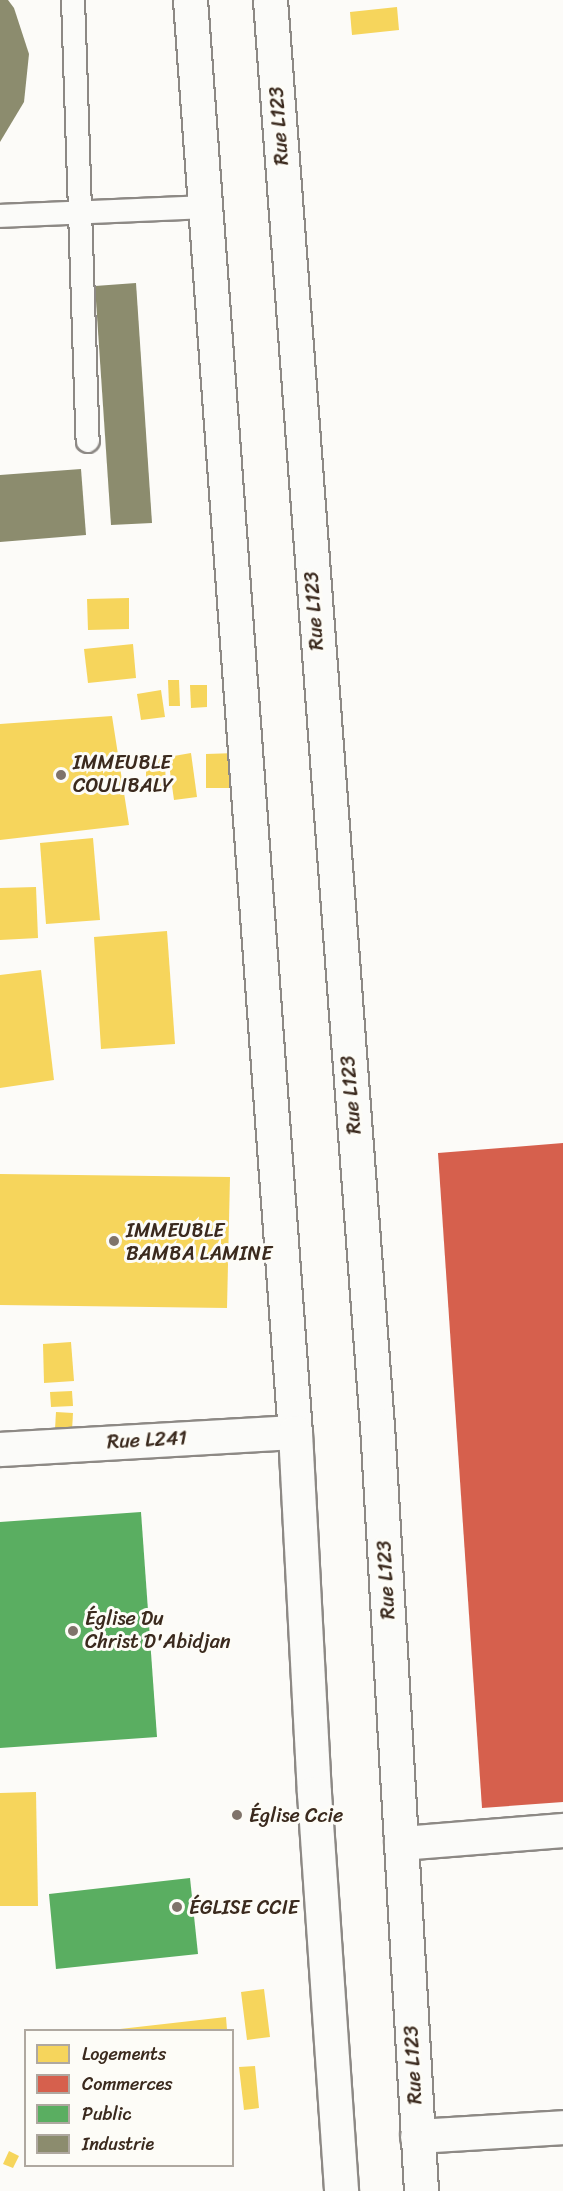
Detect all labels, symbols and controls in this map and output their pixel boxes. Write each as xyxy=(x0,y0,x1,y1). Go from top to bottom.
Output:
street label: Rue L123 xyxy=(264,86,294,166)
street label: Rue L123 xyxy=(299,571,329,651)
place label: IMMEUBLE COULIBALY xyxy=(73,751,173,798)
marker: IMMEUBLE COULIBALY xyxy=(54,768,68,782)
street label: Rue L123 xyxy=(336,1055,366,1135)
place label: IMMEUBLE BAMBA LAMINE xyxy=(126,1218,271,1265)
marker: IMMEUBLE BAMBA LAMINE xyxy=(107,1234,121,1248)
street label: Rue L241 xyxy=(106,1426,188,1454)
street label: Rue L123 xyxy=(372,1540,400,1620)
place label: Église Du Christ D'Abidjan xyxy=(85,1607,230,1654)
marker: Église Du Christ D'Abidjan xyxy=(66,1624,80,1638)
place label: Église Ccie xyxy=(249,1803,343,1827)
marker: Église Ccie xyxy=(230,1808,244,1822)
place label: ÉGLISE CCIE xyxy=(189,1895,301,1919)
marker: ÉGLISE CCIE xyxy=(170,1900,184,1914)
street label: Rue L123 xyxy=(399,2025,427,2105)
legend xyxy=(24,2029,234,2167)
text: Logements xyxy=(82,2038,166,2070)
text: Commerces xyxy=(82,2068,173,2100)
text: Public xyxy=(82,2098,132,2130)
text: Industrie xyxy=(82,2128,154,2160)

